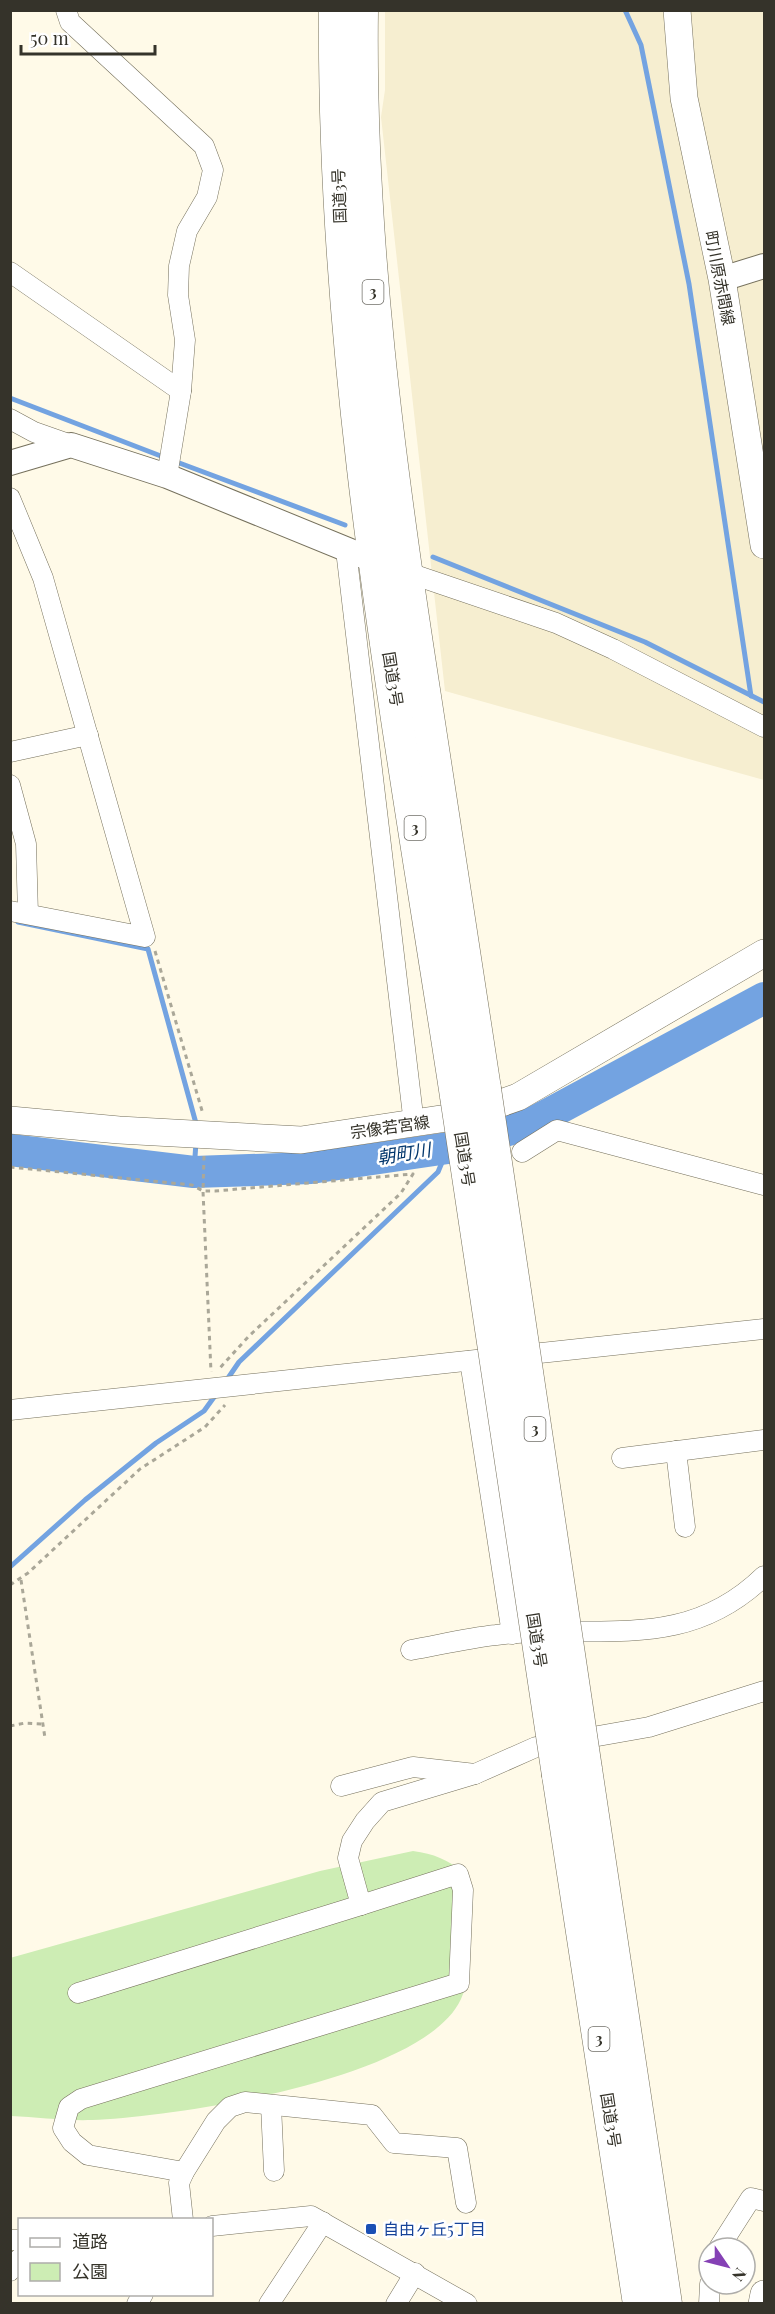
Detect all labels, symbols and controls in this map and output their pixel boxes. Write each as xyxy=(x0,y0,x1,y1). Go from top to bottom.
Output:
scale bar xyxy=(21,18,154,56)
text: 50 m xyxy=(30,26,69,50)
street label: 国道3号 xyxy=(327,168,350,224)
street label: 町川原赤間線 xyxy=(701,229,740,327)
road number: 3 xyxy=(362,280,384,304)
street label: 国道3号 xyxy=(379,650,408,708)
road number: 3 xyxy=(404,816,426,840)
street label: 宗像若宮線 xyxy=(349,1111,431,1142)
street label: 国道3号 xyxy=(451,1130,480,1188)
water label: 朝町川 xyxy=(375,1137,434,1169)
road number: 3 xyxy=(524,1417,546,1441)
street label: 国道3号 xyxy=(523,1611,552,1669)
road number: 3 xyxy=(588,2027,610,2051)
street label: 国道3号 xyxy=(597,2091,626,2149)
legend xyxy=(18,2218,213,2296)
place label: 自由ヶ丘5丁目 xyxy=(383,2218,486,2239)
marker: 自由ヶ丘5丁目 xyxy=(364,2222,378,2236)
text: 道路 xyxy=(72,2229,108,2253)
north arrow xyxy=(697,2236,757,2296)
text: 公園 xyxy=(72,2259,108,2283)
text: N xyxy=(728,2264,752,2286)

